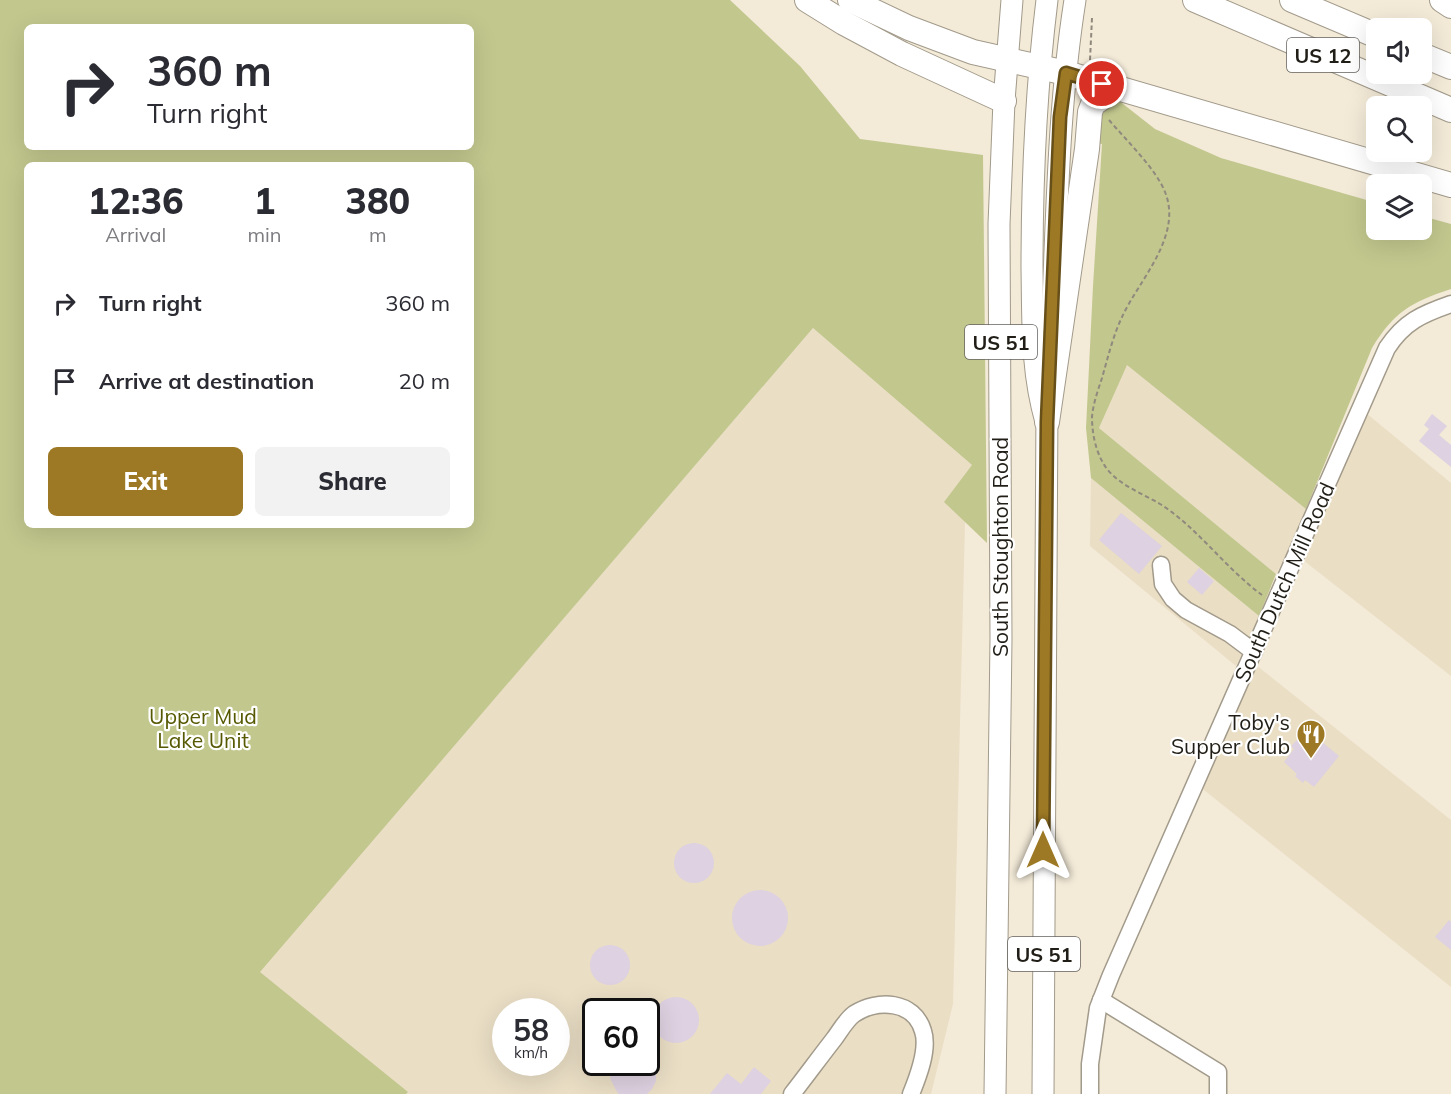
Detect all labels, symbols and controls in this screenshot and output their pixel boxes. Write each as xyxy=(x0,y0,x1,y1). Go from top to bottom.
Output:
map controls xyxy=(1366,18,1432,240)
button: sound xyxy=(1366,18,1432,84)
road number: US 12 xyxy=(1287,38,1359,72)
text: 360 m xyxy=(147,44,272,97)
icon: right xyxy=(48,48,126,126)
pin xyxy=(1076,58,1127,109)
icon: arrive xyxy=(1085,67,1118,100)
text: Turn right xyxy=(147,96,267,130)
button: search xyxy=(1366,96,1432,162)
button: layers xyxy=(1366,174,1432,240)
text: 12:36 xyxy=(88,178,184,223)
text: 1 xyxy=(254,178,275,223)
text: 380 xyxy=(345,178,410,223)
text: Arrival xyxy=(105,222,166,247)
text: min xyxy=(247,222,282,247)
text: m xyxy=(369,222,387,247)
icon: right xyxy=(48,287,81,320)
text: Turn right xyxy=(99,289,202,317)
text: 360 m xyxy=(385,289,450,317)
road number: US 51 xyxy=(965,325,1037,359)
icon: arrive xyxy=(48,365,81,398)
text: Arrive at destination xyxy=(99,367,314,395)
text: 20 m xyxy=(399,367,450,395)
street label: South Stoughton Road xyxy=(987,437,1013,657)
button: Exit xyxy=(48,447,243,516)
button: Share xyxy=(255,447,450,516)
street label: South Dutch Mill Road xyxy=(1228,478,1340,686)
park label: Upper Mud Lake Unit xyxy=(149,703,257,753)
place label: Toby's Supper Club xyxy=(1171,709,1290,759)
restaurant icon: Toby's Supper Club xyxy=(1295,718,1327,760)
position arrow xyxy=(1011,818,1075,882)
road number: US 51 xyxy=(1008,937,1080,971)
speed limit sign: 60 xyxy=(582,998,660,1076)
text: 58 xyxy=(513,1011,549,1049)
text: km/h xyxy=(514,1043,548,1062)

